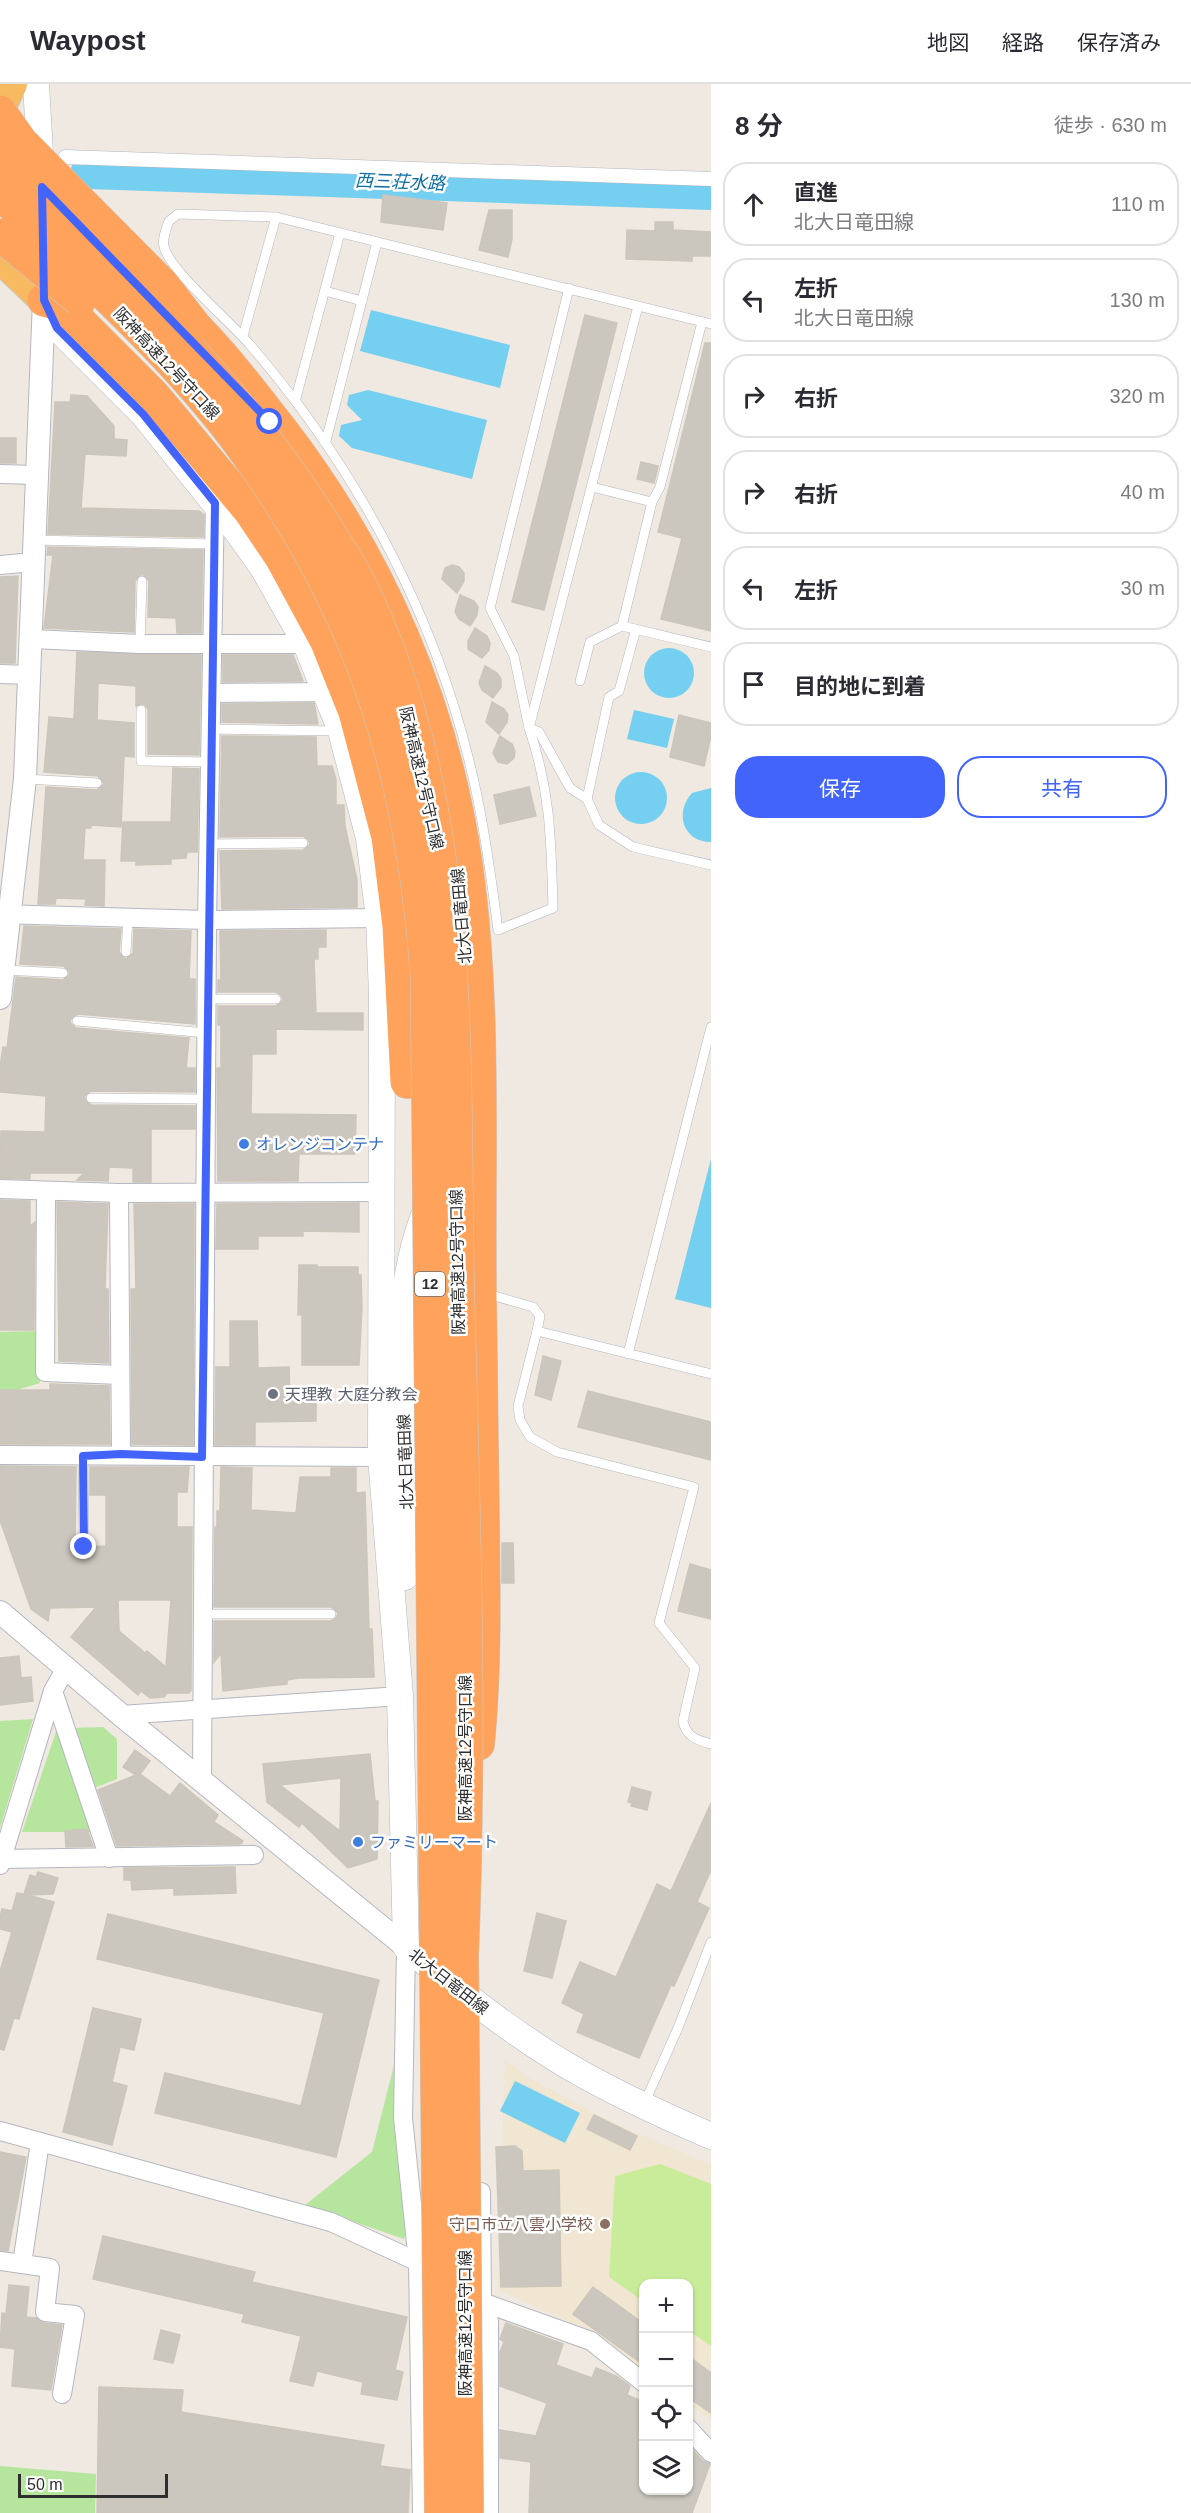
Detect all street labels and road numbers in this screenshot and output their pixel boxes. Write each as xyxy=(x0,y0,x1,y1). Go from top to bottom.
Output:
street label: 阪神高速12号守口線 xyxy=(111,304,223,422)
street label: 阪神高速12号守口線 xyxy=(397,705,446,851)
street label: 北大日竜田線 xyxy=(449,867,474,965)
street label: 阪神高速12号守口線 xyxy=(448,1189,467,1335)
road number: 12 xyxy=(415,1272,445,1296)
street label: 北大日竜田線 xyxy=(395,1414,416,1510)
street label: 阪神高速12号守口線 xyxy=(457,1675,474,1821)
street label: 北大日竜田線 xyxy=(406,1945,492,2018)
street label: 阪神高速12号守口線 xyxy=(457,2250,474,2396)

